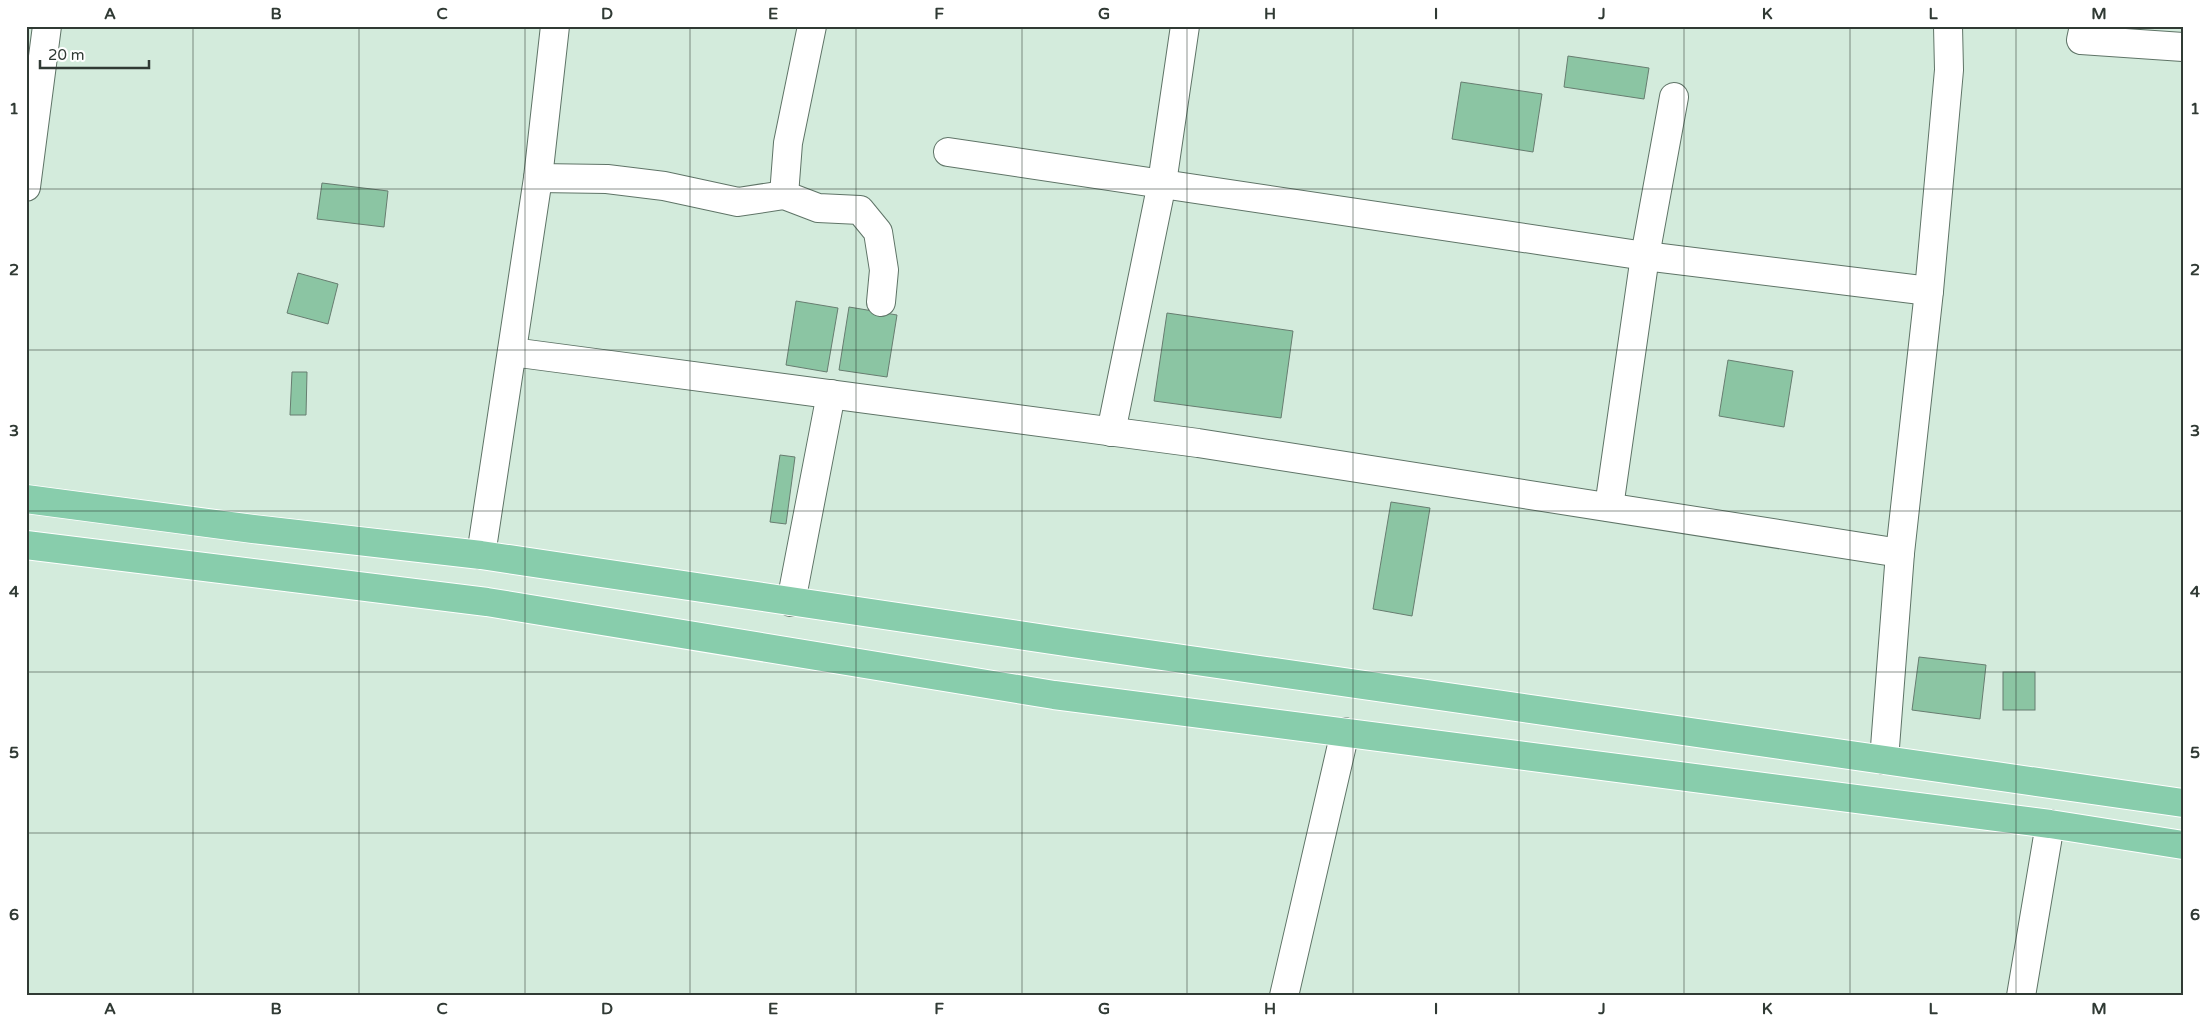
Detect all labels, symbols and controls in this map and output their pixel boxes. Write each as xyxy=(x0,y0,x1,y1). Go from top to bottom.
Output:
text: A xyxy=(104,4,116,24)
text: B xyxy=(270,4,282,24)
text: C xyxy=(436,4,448,24)
text: D xyxy=(601,4,613,24)
text: E xyxy=(768,4,778,24)
text: F xyxy=(934,4,944,24)
text: G xyxy=(1098,4,1110,24)
text: H xyxy=(1264,4,1276,24)
text: I xyxy=(1434,4,1438,24)
text: J xyxy=(1597,4,1606,24)
text: K xyxy=(1762,4,1773,24)
text: L xyxy=(1928,4,1938,24)
text: M xyxy=(2091,4,2107,24)
scale bar xyxy=(40,38,149,70)
text: 20 m xyxy=(48,46,85,64)
text: 1 xyxy=(9,99,19,119)
text: 1 xyxy=(2190,99,2200,119)
text: 2 xyxy=(9,260,19,280)
text: 2 xyxy=(2190,260,2200,280)
text: 3 xyxy=(9,421,19,441)
text: 3 xyxy=(2190,421,2200,441)
text: 4 xyxy=(9,582,19,602)
text: 4 xyxy=(2190,582,2200,602)
text: 5 xyxy=(9,743,19,763)
text: 5 xyxy=(2190,743,2200,763)
text: 6 xyxy=(9,905,19,925)
text: 6 xyxy=(2190,905,2200,925)
text: A xyxy=(104,999,116,1019)
text: B xyxy=(270,999,282,1019)
text: C xyxy=(436,999,448,1019)
text: D xyxy=(601,999,613,1019)
text: E xyxy=(768,999,778,1019)
text: F xyxy=(934,999,944,1019)
text: G xyxy=(1098,999,1110,1019)
text: H xyxy=(1264,999,1276,1019)
text: I xyxy=(1434,999,1438,1019)
text: J xyxy=(1597,999,1606,1019)
text: K xyxy=(1762,999,1773,1019)
text: L xyxy=(1928,999,1938,1019)
text: M xyxy=(2091,999,2107,1019)

